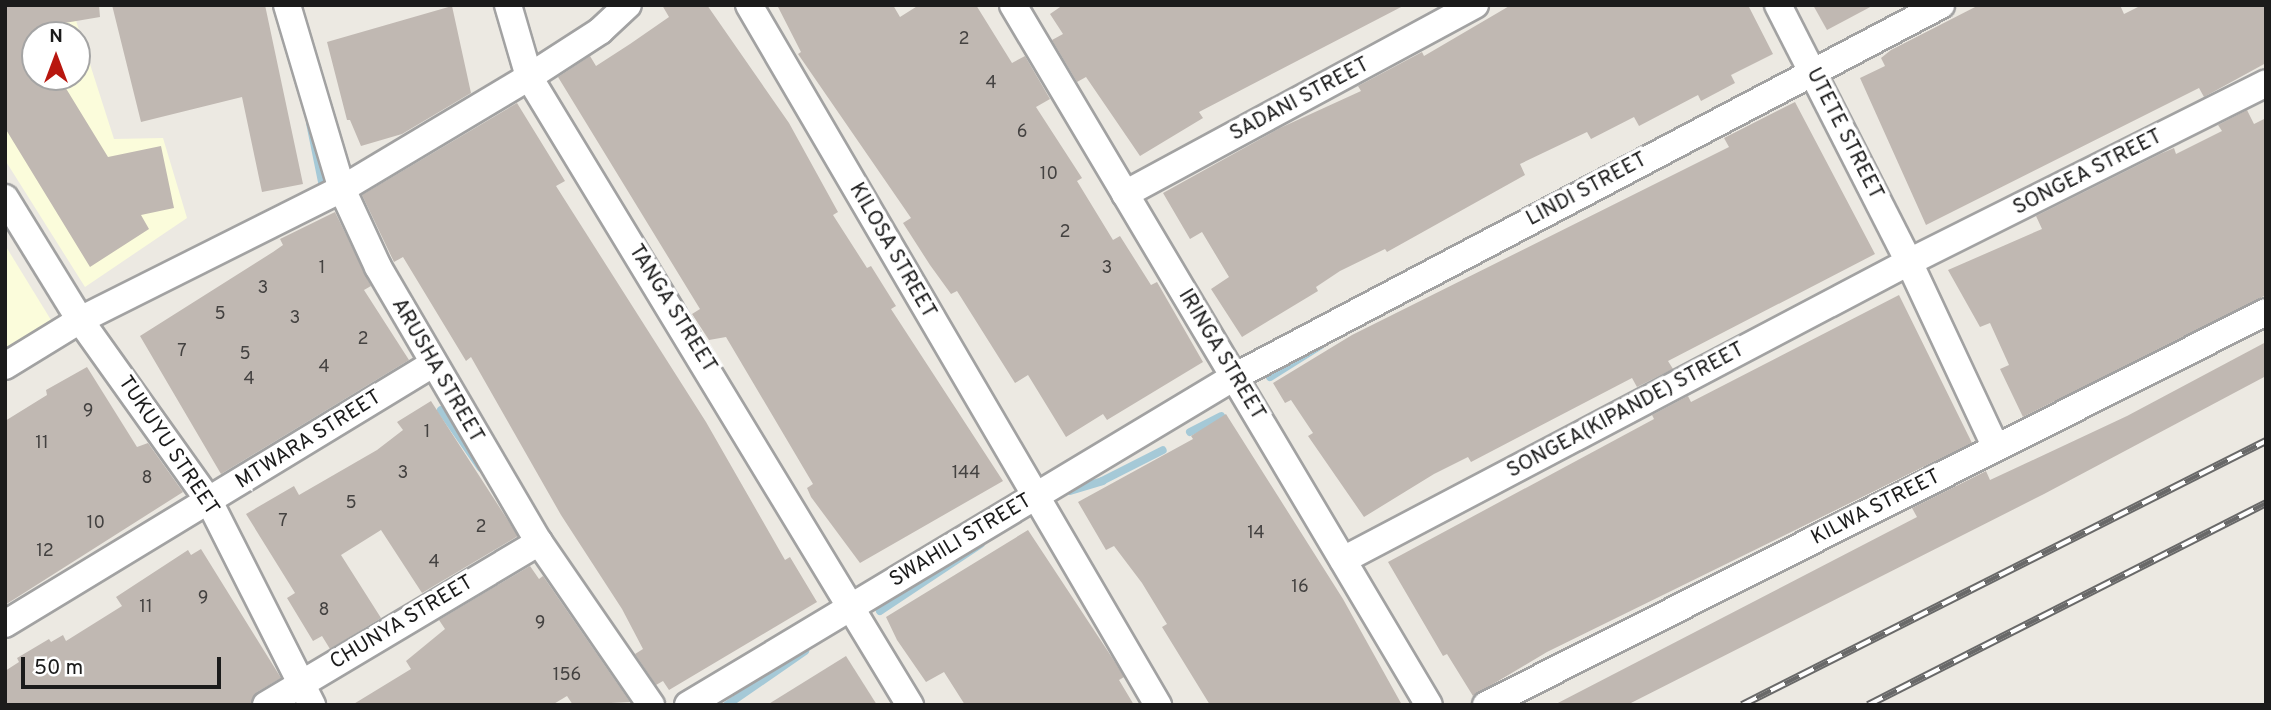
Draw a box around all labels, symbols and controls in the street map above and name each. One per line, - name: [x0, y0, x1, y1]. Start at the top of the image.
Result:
- north arrow: [21, 21, 91, 91]
- text: N: [49, 25, 63, 49]
- house number: 2: [958, 29, 970, 51]
- street label: SADANI STREET: [1226, 53, 1374, 147]
- street label: UTETE STREET: [1800, 64, 1888, 204]
- house number: 4: [985, 73, 997, 95]
- house number: 6: [1017, 122, 1027, 144]
- street label: SONGEA STREET: [2009, 124, 2167, 222]
- street label: LINDI STREET: [1522, 148, 1652, 232]
- house number: 10: [1040, 164, 1058, 186]
- street label: KILOSA STREET: [843, 178, 941, 324]
- house number: 2: [1059, 222, 1071, 244]
- street label: TANGA STREET: [622, 240, 722, 378]
- house number: 1: [319, 258, 325, 280]
- house number: 3: [1102, 258, 1112, 280]
- house number: 3: [258, 278, 268, 300]
- street label: IRINGA STREET: [1172, 285, 1270, 425]
- street label: ARUSHA STREET: [385, 294, 489, 448]
- house number: 5: [214, 304, 226, 326]
- house number: 3: [290, 308, 300, 330]
- house number: 2: [357, 329, 369, 351]
- street label: SONGEA(KIPANDE) STREET: [1503, 338, 1749, 484]
- house number: 7: [177, 341, 187, 363]
- house number: 5: [239, 344, 251, 366]
- house number: 4: [318, 357, 330, 379]
- house number: 4: [243, 369, 255, 391]
- street label: TUKUYU STREET: [112, 371, 224, 521]
- street label: MTWARA STREET: [231, 385, 387, 495]
- house number: 9: [83, 401, 93, 423]
- house number: 1: [424, 422, 430, 444]
- house number: 11: [35, 433, 49, 455]
- house number: 3: [398, 463, 408, 485]
- house number: 144: [952, 463, 980, 485]
- street label: KILWA STREET: [1807, 464, 1945, 552]
- house number: 8: [142, 468, 152, 490]
- street label: SWAHILI STREET: [885, 489, 1037, 593]
- house number: 5: [345, 493, 357, 515]
- house number: 7: [278, 511, 288, 533]
- house number: 10: [87, 513, 105, 535]
- house number: 2: [475, 517, 487, 539]
- house number: 14: [1247, 523, 1265, 545]
- house number: 12: [36, 541, 54, 563]
- house number: 4: [428, 552, 440, 574]
- street label: CHUNYA STREET: [326, 570, 478, 676]
- house number: 16: [1291, 577, 1309, 599]
- house number: 9: [198, 588, 208, 610]
- house number: 11: [139, 597, 153, 619]
- house number: 8: [319, 600, 329, 622]
- house number: 9: [535, 613, 545, 635]
- scale bar: [24, 644, 224, 688]
- text: 50 m: [34, 655, 83, 682]
- house number: 156: [553, 665, 581, 687]

